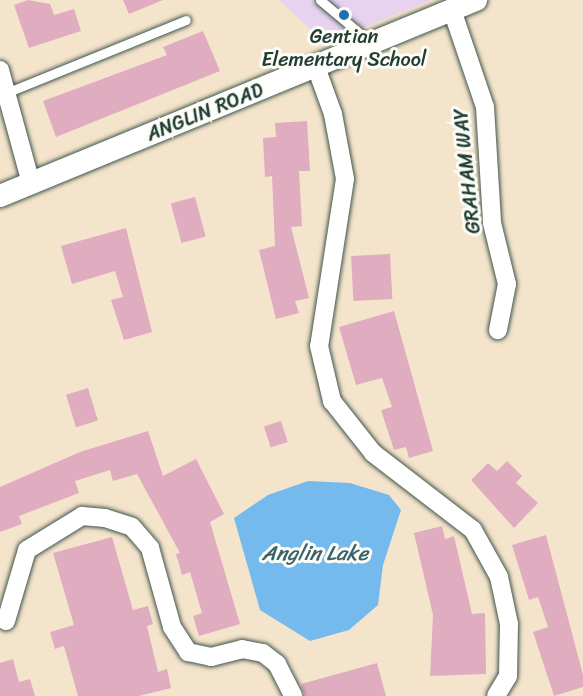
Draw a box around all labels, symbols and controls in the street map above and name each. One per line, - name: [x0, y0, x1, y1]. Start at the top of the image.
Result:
- marker: Gentian Elementary School: [337, 8, 351, 22]
- place label: Gentian Elementary School: [261, 24, 427, 71]
- street label: ANGLIN ROAD: [143, 78, 267, 146]
- street label: GRAHAM WAY: [449, 108, 485, 234]
- water label: Anglin Lake: [262, 540, 368, 566]

